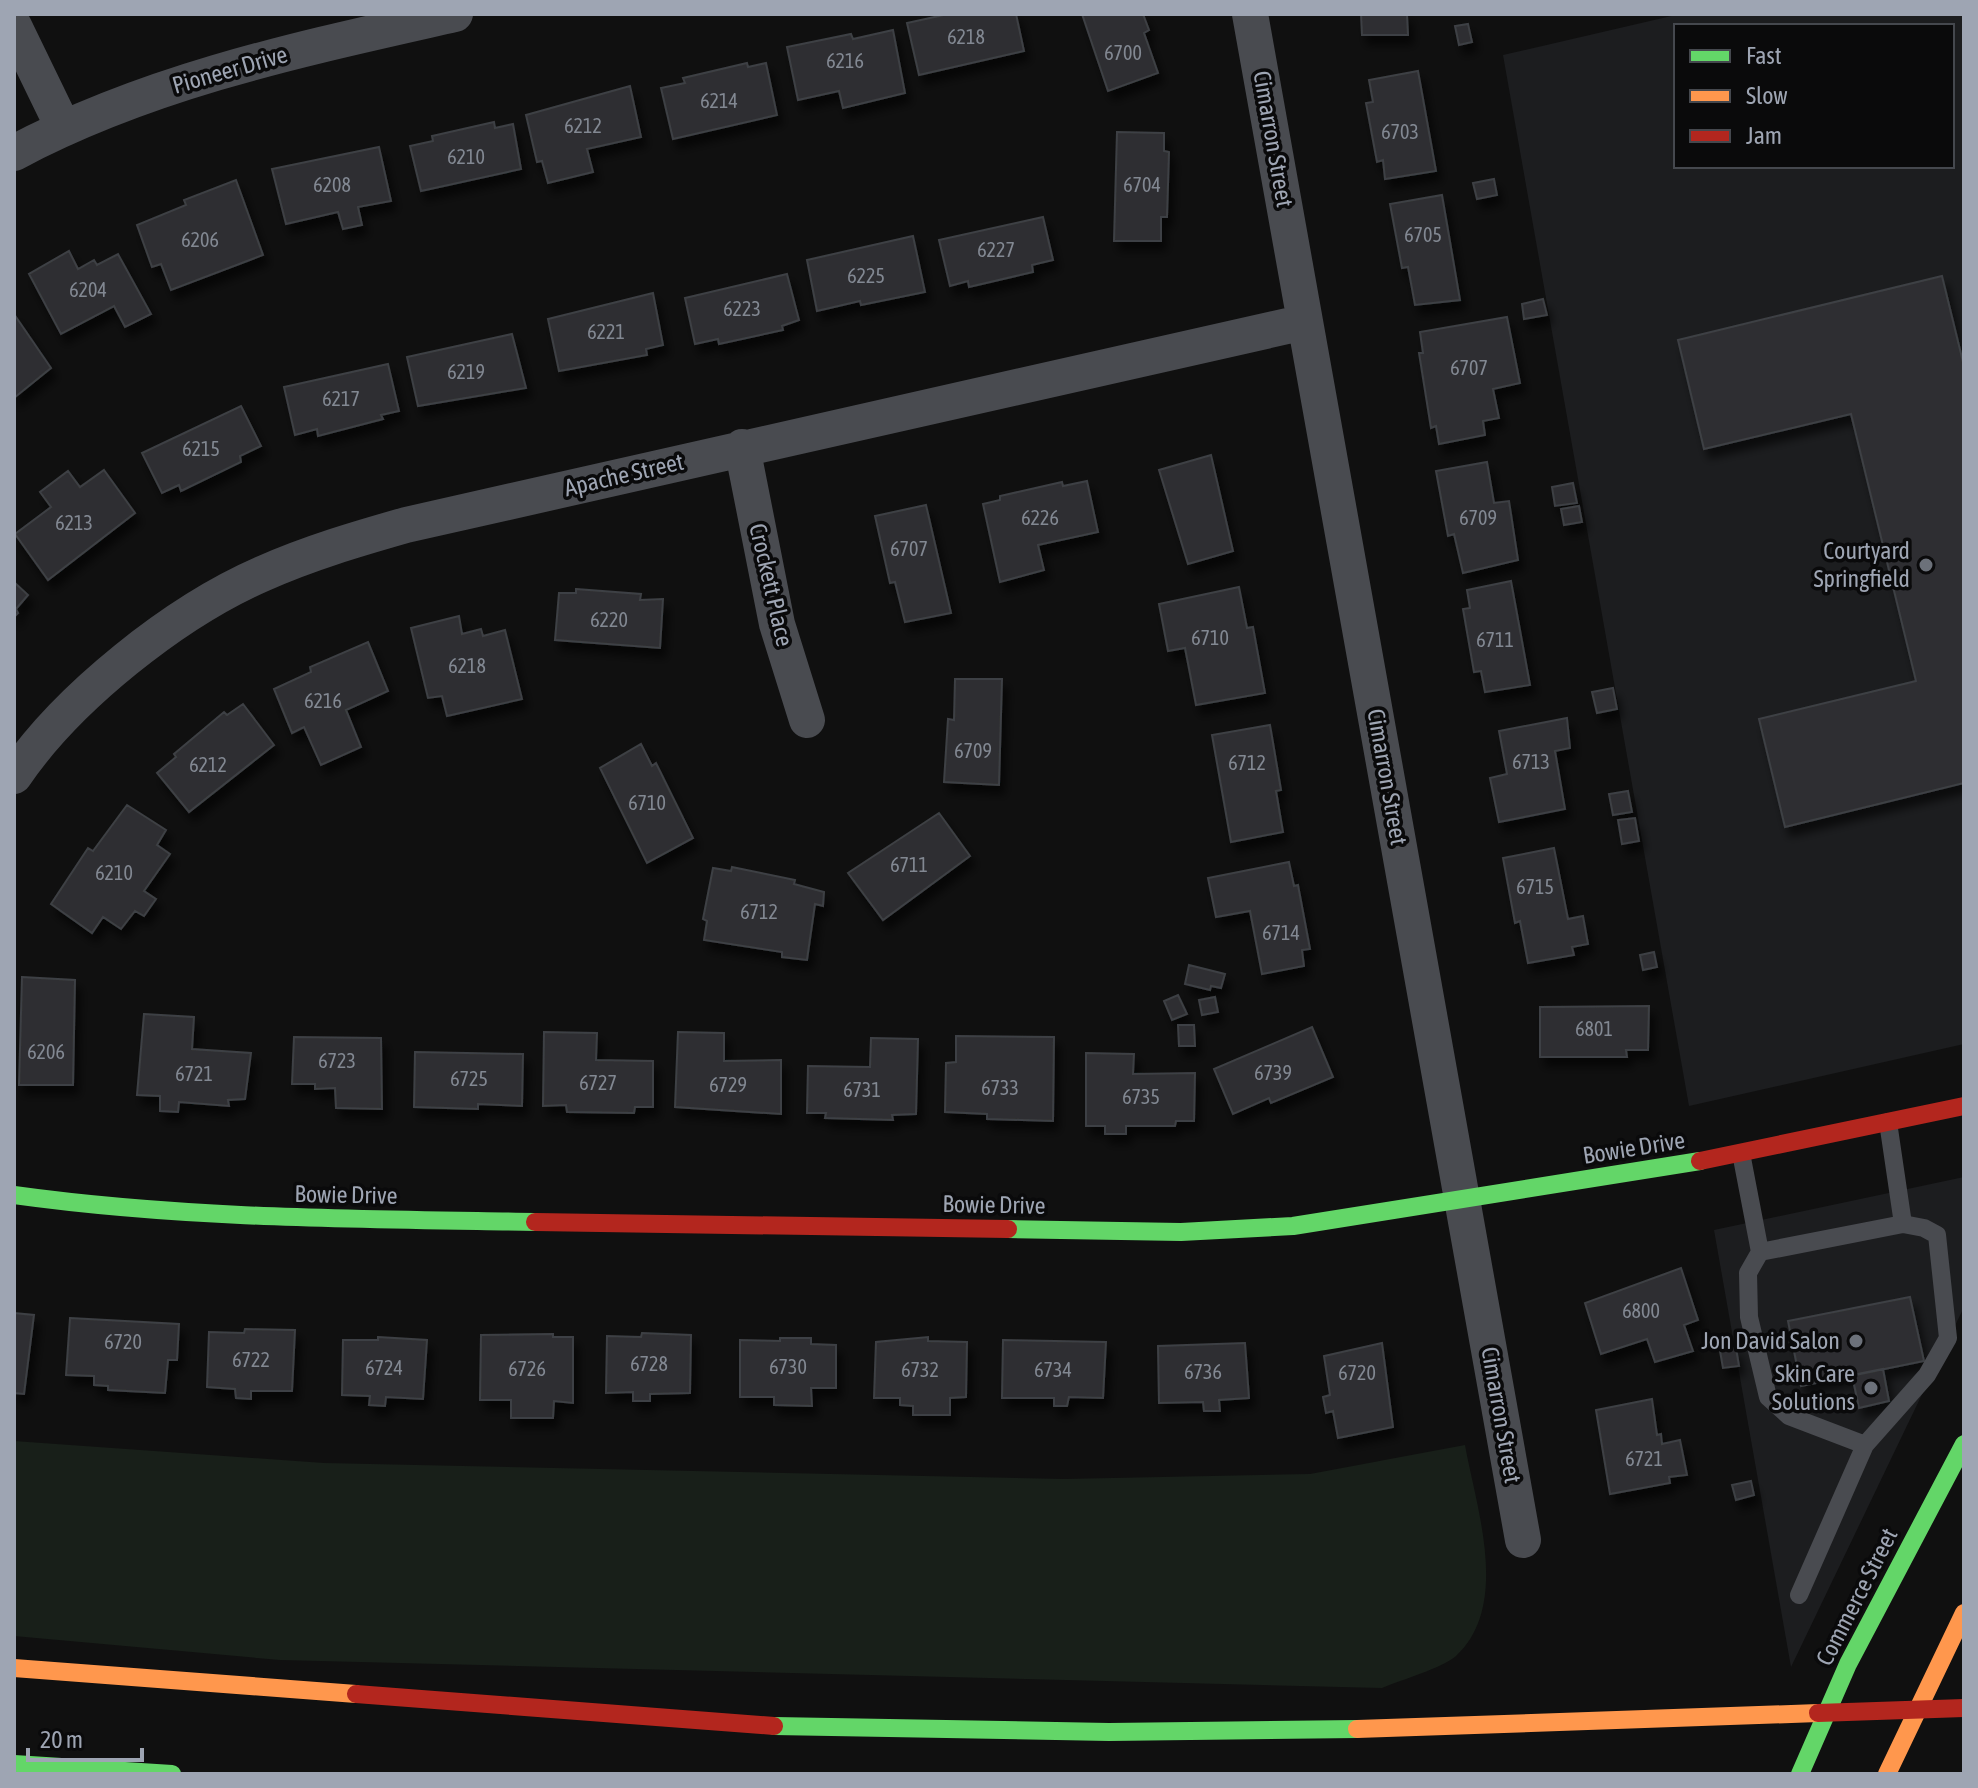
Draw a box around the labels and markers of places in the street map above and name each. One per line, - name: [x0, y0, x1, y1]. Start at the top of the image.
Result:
- place label: Courtyard Springfield: [1813, 537, 1910, 592]
- marker: Courtyard Springfield: [1917, 556, 1935, 574]
- place label: Jon David Salon: [1701, 1327, 1840, 1354]
- marker: Jon David Salon: [1847, 1332, 1865, 1350]
- place label: Skin Care Solutions: [1772, 1360, 1855, 1415]
- marker: Skin Care Solutions: [1862, 1379, 1880, 1397]

